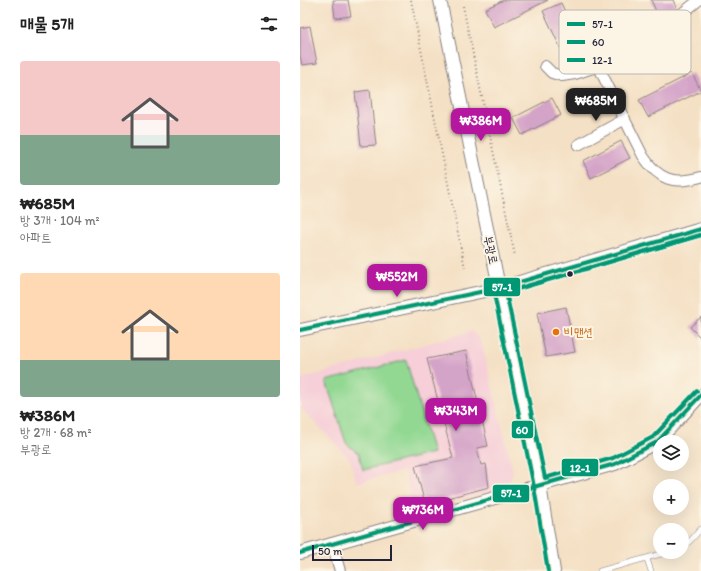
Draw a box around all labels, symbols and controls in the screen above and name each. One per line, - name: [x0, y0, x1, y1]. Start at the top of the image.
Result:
- legend: [559, 10, 691, 74]
- icon: filters: [258, 13, 280, 35]
- text: 매물 5개: [20, 14, 74, 34]
- text: 57-1: [592, 18, 613, 31]
- text: 60: [592, 36, 605, 49]
- text: 12-1: [592, 54, 612, 67]
- icon: home: [114, 87, 186, 159]
- pin: ₩685M: [568, 88, 624, 122]
- text: ₩685M: [575, 93, 617, 108]
- pin: ₩386M: [453, 108, 509, 142]
- text: ₩386M: [460, 113, 502, 128]
- text: ₩685M: [20, 193, 75, 213]
- text: 방 3개 · 104 m²: [20, 213, 100, 228]
- text: 아파트: [20, 230, 51, 245]
- street label: 부광로: [481, 234, 501, 266]
- pin: ₩552M: [369, 264, 425, 298]
- text: ₩552M: [376, 269, 418, 284]
- unlabelled marker: [565, 269, 575, 279]
- line badge: 57-1: [483, 277, 521, 297]
- text: 57-1: [492, 281, 513, 294]
- icon: home: [114, 299, 186, 371]
- place label: 비맨션: [564, 325, 593, 339]
- marker: 비맨션: [551, 327, 561, 337]
- pin: ₩343M: [428, 398, 484, 432]
- text: ₩343M: [434, 403, 478, 418]
- text: ₩386M: [20, 405, 75, 425]
- line badge: 60: [511, 420, 534, 439]
- text: 60: [516, 424, 529, 437]
- text: 방 2개 · 68 m²: [20, 425, 92, 440]
- map controls: [653, 435, 689, 559]
- button: layers: [653, 435, 689, 471]
- text: 부광로: [20, 442, 51, 457]
- line badge: 12-1: [561, 458, 599, 477]
- text: 12-1: [570, 462, 591, 475]
- button: +: [653, 479, 689, 515]
- line badge: 57-1: [492, 484, 530, 503]
- text: 57-1: [501, 487, 522, 500]
- pin: ₩736M: [395, 497, 451, 531]
- text: ₩736M: [402, 502, 444, 517]
- button: −: [653, 523, 689, 559]
- scale bar: [312, 543, 392, 562]
- text: 50 m: [318, 545, 342, 558]

